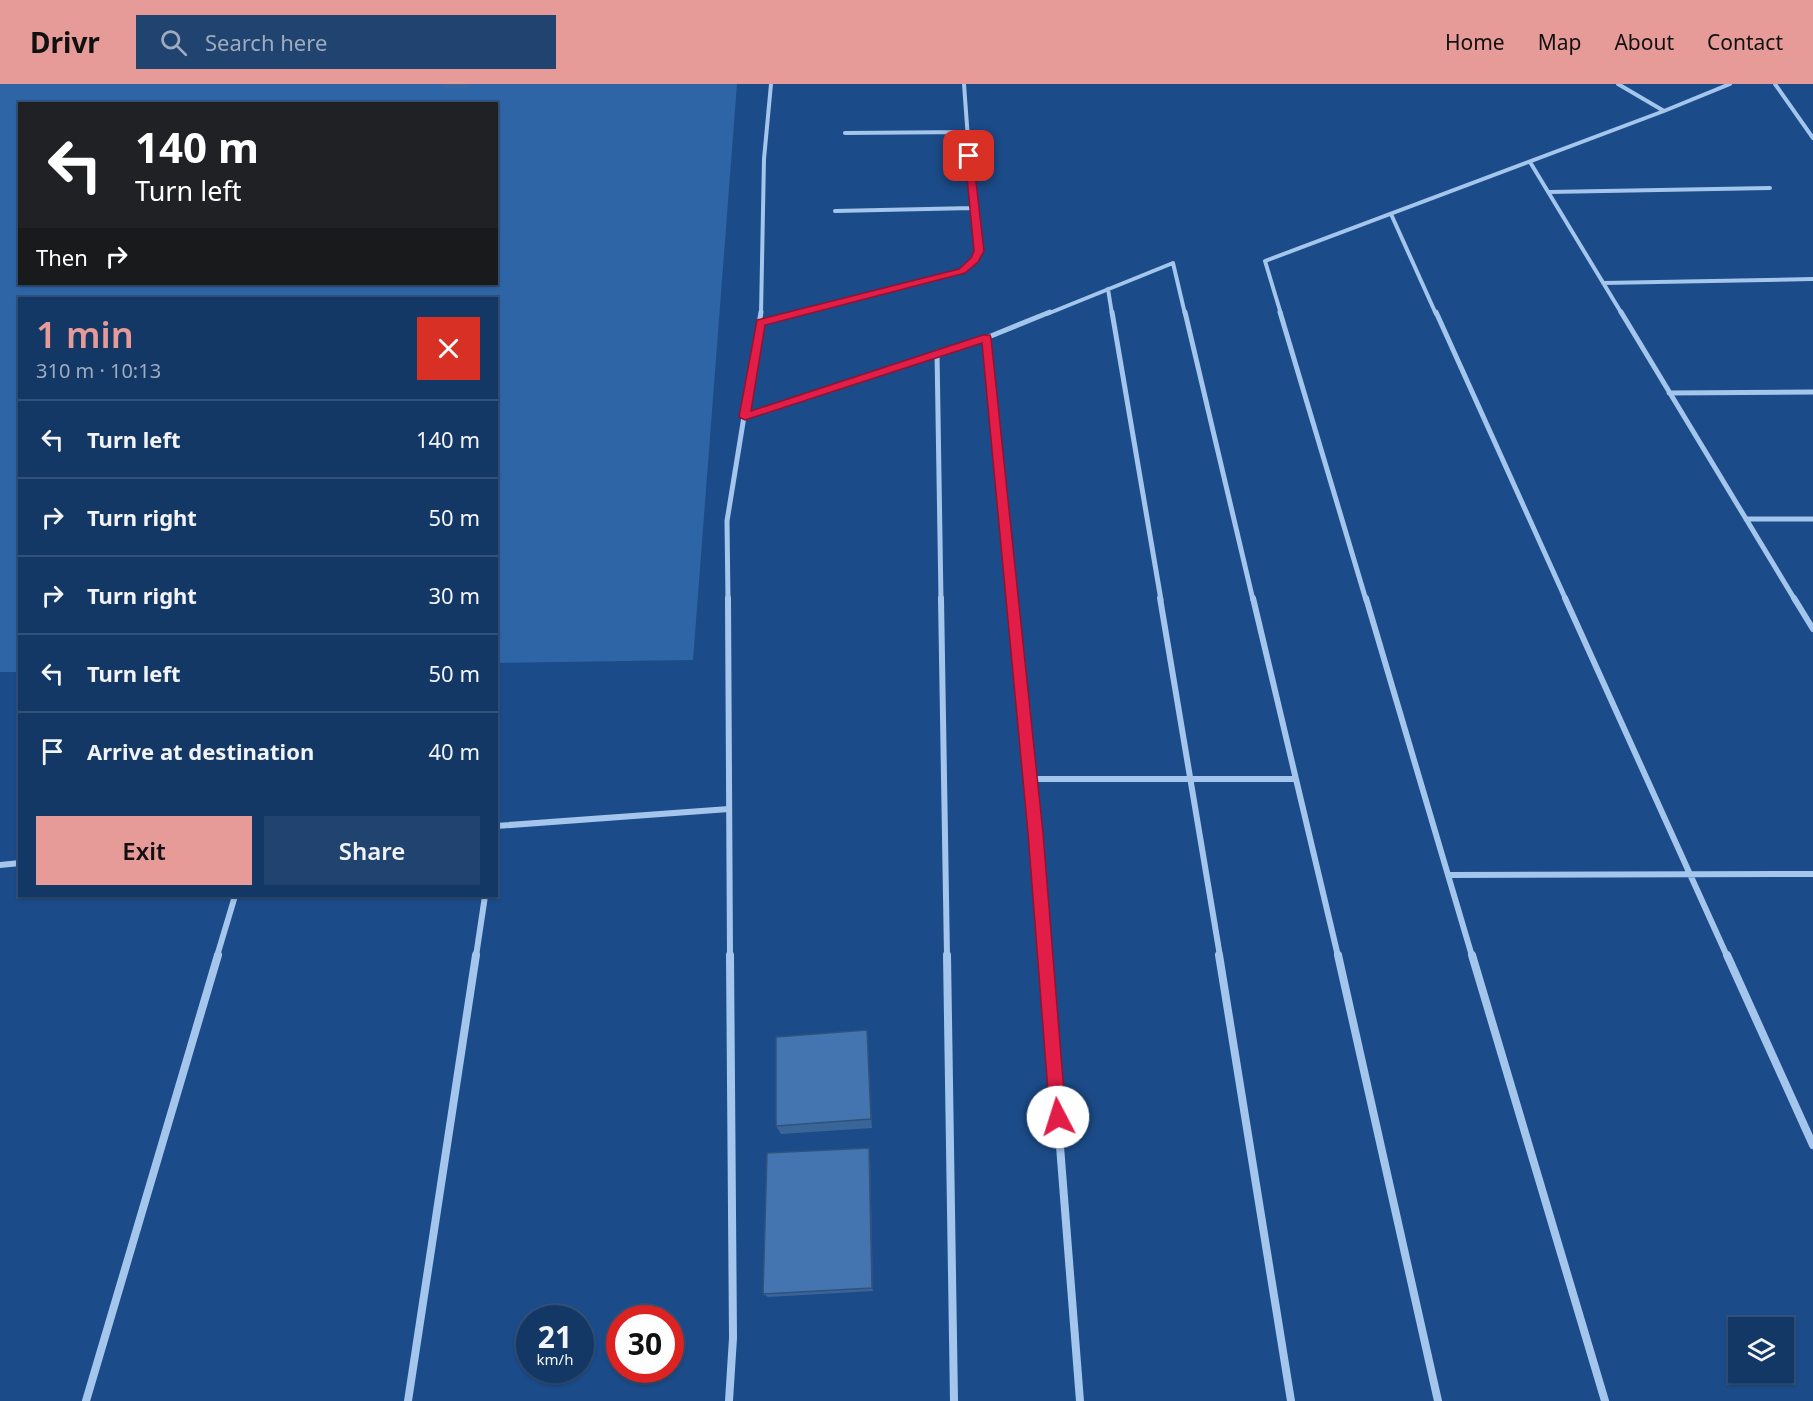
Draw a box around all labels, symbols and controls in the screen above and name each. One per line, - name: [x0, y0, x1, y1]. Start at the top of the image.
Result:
- search box: [136, 15, 556, 69]
- text: Drivr: [30, 23, 100, 61]
- icon: search: [157, 26, 190, 59]
- text: Search here: [205, 27, 327, 57]
- text: Home: [1445, 28, 1505, 56]
- text: Map: [1538, 28, 1581, 56]
- text: About: [1614, 28, 1674, 56]
- text: Contact: [1707, 28, 1783, 56]
- text: 140 m: [135, 118, 259, 175]
- icon: left: [36, 126, 114, 204]
- pin: [943, 130, 994, 181]
- icon: arrive: [952, 139, 985, 172]
- text: Turn left: [135, 172, 241, 209]
- icon: right: [100, 240, 133, 273]
- text: Then: [36, 242, 88, 272]
- text: 1 min: [36, 310, 134, 359]
- button: close: [417, 317, 480, 380]
- text: 310 m · 10:13: [36, 357, 161, 384]
- icon: left: [36, 423, 69, 456]
- text: Turn left: [87, 424, 181, 454]
- text: 140 m: [416, 424, 480, 454]
- icon: right: [36, 501, 69, 534]
- text: Turn right: [87, 502, 197, 532]
- text: 50 m: [429, 502, 480, 532]
- icon: right: [36, 579, 69, 612]
- text: Turn right: [87, 580, 197, 610]
- text: 30 m: [429, 580, 480, 610]
- icon: left: [36, 657, 69, 690]
- text: Turn left: [87, 658, 181, 688]
- text: 50 m: [429, 658, 480, 688]
- icon: arrive: [36, 735, 69, 768]
- text: Arrive at destination: [87, 736, 314, 766]
- text: 40 m: [429, 736, 480, 766]
- button: Exit: [36, 816, 252, 885]
- button: Share: [264, 816, 480, 885]
- position arrow: [1026, 1085, 1090, 1149]
- speed limit sign: 30: [606, 1305, 684, 1383]
- text: 21: [538, 1316, 572, 1357]
- map controls: [1728, 1317, 1794, 1383]
- button: layers: [1728, 1317, 1794, 1383]
- text: km/h: [537, 1349, 573, 1369]

